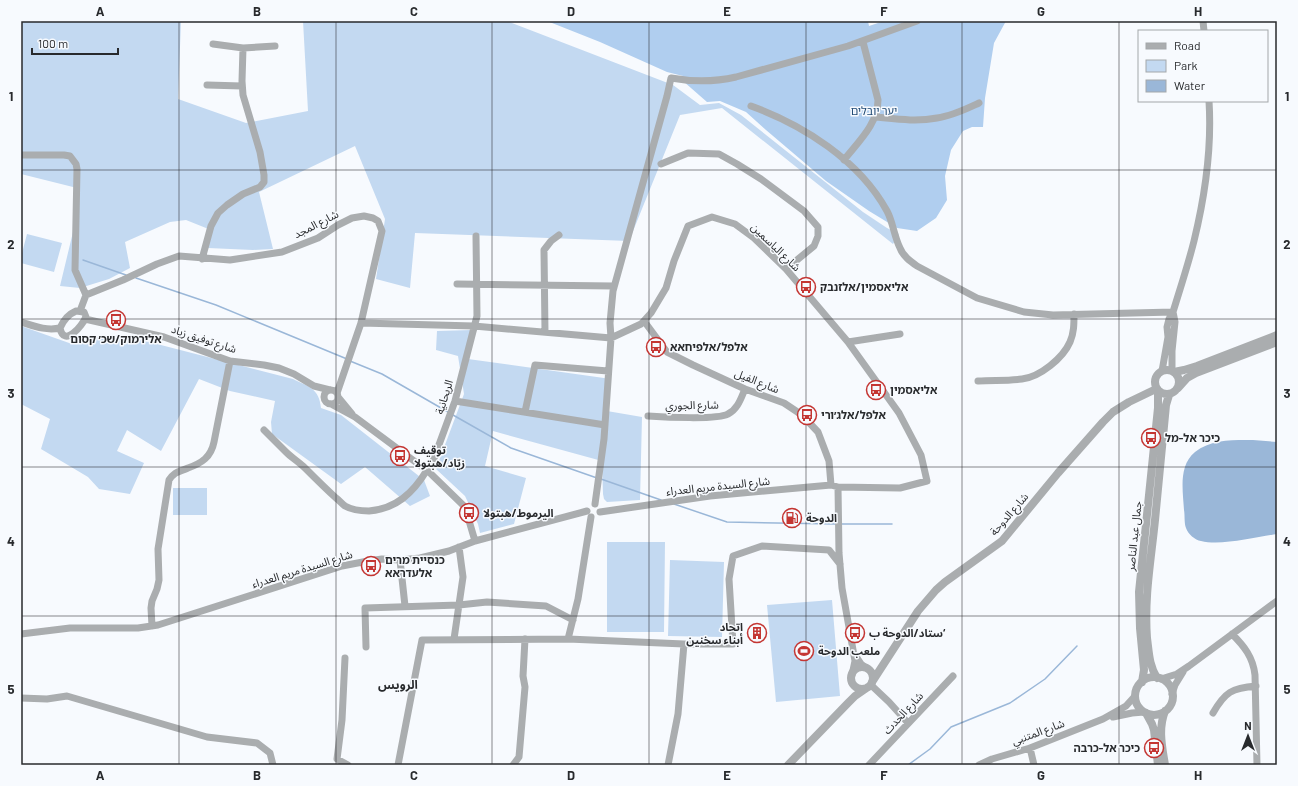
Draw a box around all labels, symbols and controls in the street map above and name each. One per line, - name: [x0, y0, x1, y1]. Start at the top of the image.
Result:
- text: A: [96, 3, 105, 19]
- text: B: [253, 3, 261, 19]
- text: C: [410, 3, 418, 19]
- text: D: [567, 3, 575, 19]
- text: E: [723, 3, 731, 19]
- text: F: [880, 3, 888, 19]
- text: G: [1037, 3, 1045, 19]
- text: H: [1194, 3, 1202, 19]
- scale bar: [32, 30, 118, 56]
- legend: [1138, 30, 1268, 102]
- text: 100 m: [38, 36, 68, 50]
- text: Road: [1174, 38, 1201, 52]
- text: Park: [1174, 58, 1198, 72]
- text: Water: [1174, 78, 1206, 92]
- text: 1: [9, 88, 13, 104]
- text: 1: [1285, 88, 1289, 104]
- park label: יער יובלים: [851, 104, 897, 117]
- street label: شارع المجد: [291, 207, 341, 242]
- street label: شارع الياسمين: [748, 220, 804, 275]
- text: 2: [7, 236, 15, 252]
- text: 2: [1283, 236, 1291, 252]
- bus stop icon: אליאסמין/אלזנבק: [795, 276, 817, 298]
- place label: אליאסמין/אלזנבק: [820, 280, 909, 293]
- bus stop icon: אלירמוק/שכ׳ קסום: [105, 309, 127, 331]
- street label: شارع توفيق زياد: [169, 322, 239, 357]
- place label: אלירמוק/שכ׳ קסום: [70, 332, 162, 345]
- bus stop icon: אלפל/אלפיחאא: [645, 336, 667, 358]
- place label: אלפל/אלפיחאא: [670, 340, 748, 353]
- street label: شارع الفيل: [732, 366, 782, 397]
- street label: الريحانية: [432, 378, 456, 416]
- bus stop icon: אליאסמין: [865, 379, 887, 401]
- place label: אליאסמין: [890, 383, 938, 396]
- text: 3: [7, 385, 15, 401]
- text: 3: [1283, 385, 1291, 401]
- street label: شارع الجوري: [665, 398, 719, 415]
- bus stop icon: אלפל/אלג׳ורי: [796, 404, 818, 426]
- place label: אלפל/אלג׳ורי: [821, 408, 887, 421]
- bus stop icon: כיכר אל-מל: [1140, 427, 1162, 449]
- place label: כיכר אל-מל: [1165, 431, 1220, 444]
- place label: توقيف زيّاد/هبتولا: [414, 443, 465, 470]
- bus stop icon: توقيف زيّاد/هبتولا: [389, 445, 411, 467]
- street label: شارع السيدة مريم العدراء: [665, 474, 771, 500]
- street label: شارع الدوحة: [987, 490, 1032, 539]
- street label: جمال عبد الناصر: [1123, 500, 1145, 573]
- bus stop icon: اليرموط/هبتولا: [458, 502, 480, 524]
- place label: اليرموط/هبتولا: [483, 506, 553, 520]
- fuel station icon: الدوحة: [781, 507, 803, 529]
- place label: الدوحة: [806, 511, 837, 525]
- text: 4: [7, 533, 15, 549]
- text: 4: [1283, 533, 1291, 549]
- street label: شارع السيدة مريم العدراء: [250, 547, 355, 593]
- place label: כנסיית מרים אלעדראא: [385, 553, 445, 579]
- bus stop icon: כנסיית מרים אלעדראא: [360, 555, 382, 577]
- place label: اتحاد أبناء سخنين: [686, 620, 743, 647]
- building icon: اتحاد أبناء سخنين: [746, 622, 768, 644]
- bus stop icon: ستاد/الدوحة ب‘: [844, 622, 866, 644]
- place label: ستاد/الدوحة ب‘: [869, 626, 946, 640]
- sports icon: ملعب الدوحة: [793, 640, 815, 662]
- place label: ملعب الدوحة: [818, 644, 880, 658]
- district label: الرويس: [378, 677, 418, 692]
- text: 5: [7, 681, 15, 697]
- text: 5: [1283, 681, 1291, 697]
- street label: شارع الحدث: [880, 689, 927, 738]
- street label: شارع المتنبي: [1010, 716, 1068, 750]
- north arrow: [1228, 716, 1268, 756]
- text: N: [1244, 719, 1252, 732]
- bus stop icon: כיכר אל-כרבה: [1143, 737, 1165, 759]
- place label: כיכר אל-כרבה: [1074, 741, 1140, 754]
- text: A: [96, 767, 105, 783]
- text: B: [253, 767, 261, 783]
- text: C: [410, 767, 418, 783]
- text: D: [567, 767, 575, 783]
- text: E: [723, 767, 731, 783]
- text: F: [880, 767, 888, 783]
- text: G: [1037, 767, 1045, 783]
- text: H: [1194, 767, 1202, 783]

